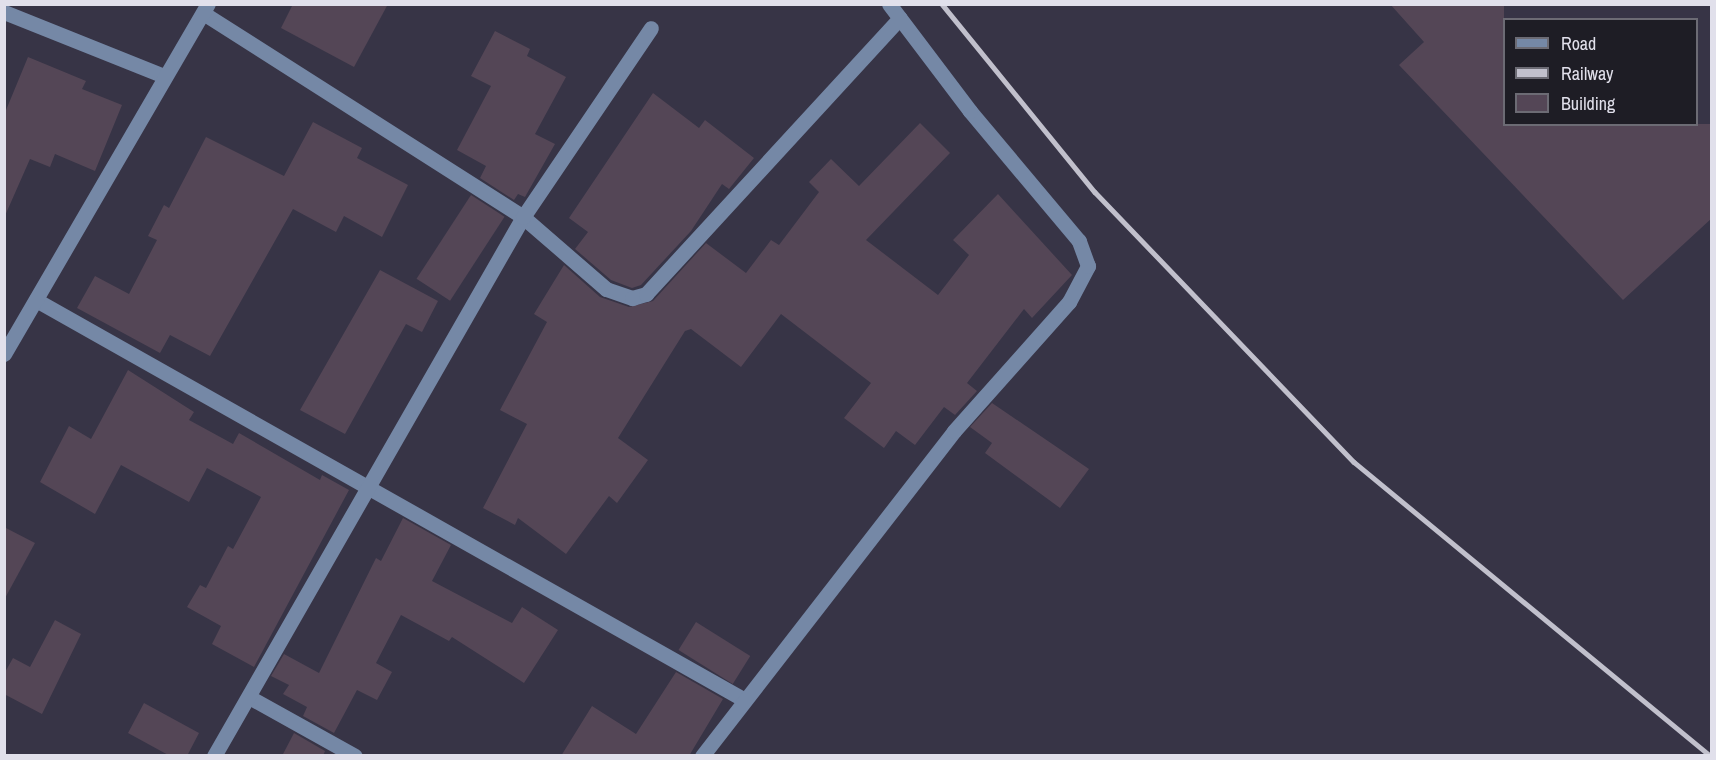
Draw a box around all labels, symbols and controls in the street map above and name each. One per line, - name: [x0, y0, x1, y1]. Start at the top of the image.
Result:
- legend: [1503, 18, 1698, 126]
- text: Road: [1561, 31, 1596, 56]
- text: Railway: [1561, 61, 1614, 86]
- text: Building: [1561, 91, 1615, 116]

